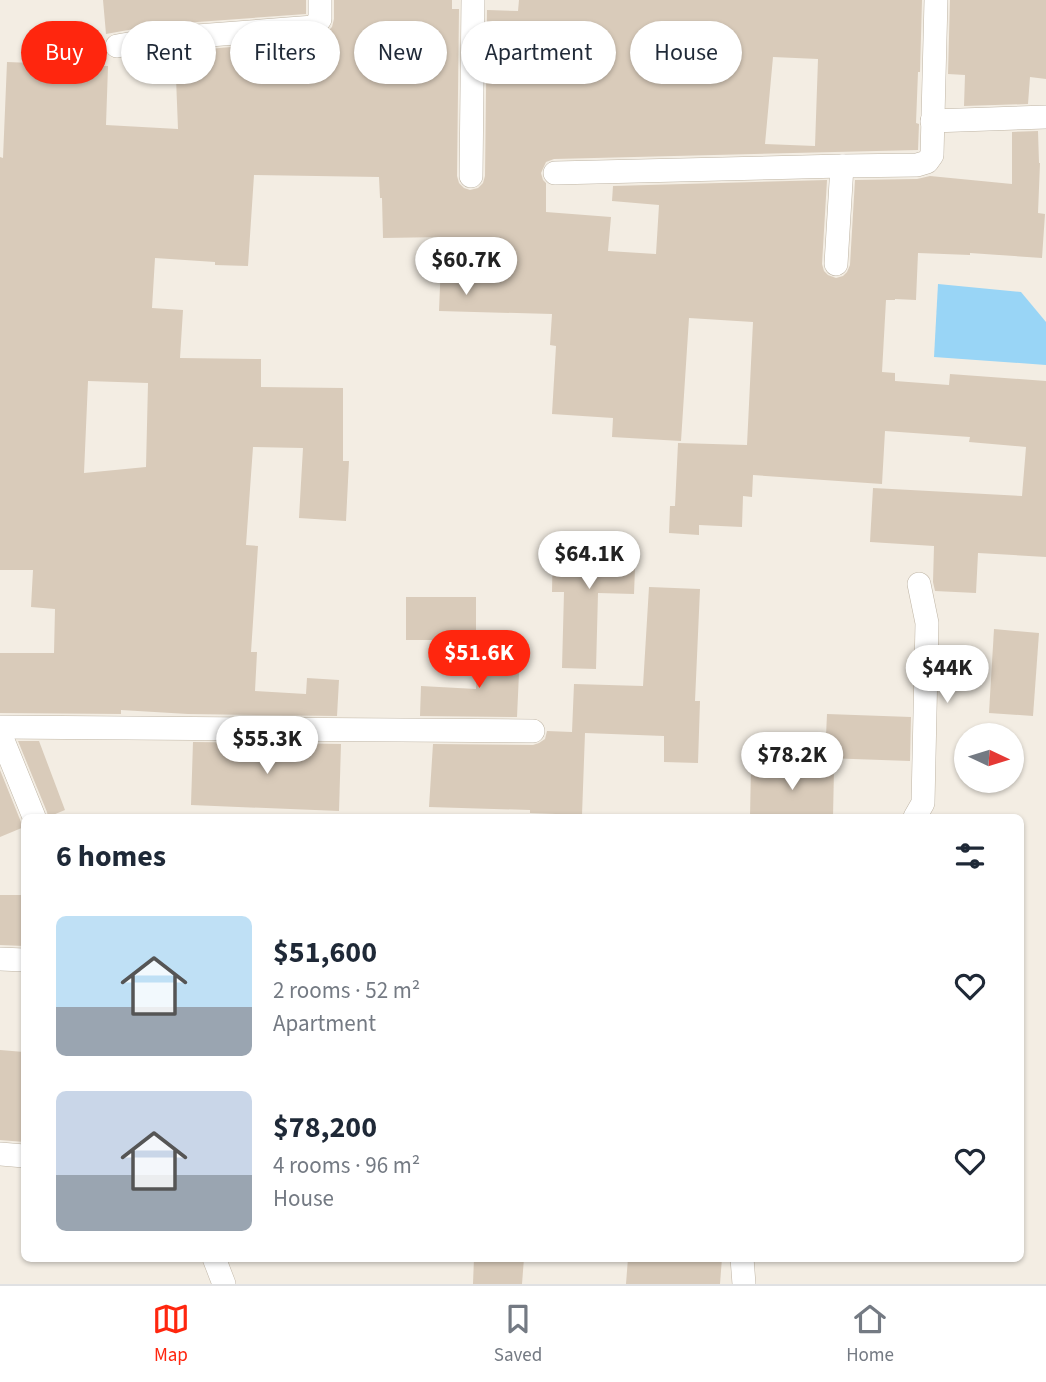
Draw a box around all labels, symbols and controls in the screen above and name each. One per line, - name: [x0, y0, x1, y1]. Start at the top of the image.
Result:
- chip: Buy: [21, 21, 107, 84]
- chip: Rent: [121, 21, 216, 84]
- chip: Filters: [230, 21, 340, 84]
- chip: New: [354, 21, 447, 84]
- chip: Apartment: [461, 21, 616, 84]
- chip: House: [630, 21, 742, 84]
- pin: $60.7K: [409, 238, 523, 297]
- text: $60.7K: [431, 243, 501, 276]
- pin: $64.1K: [532, 532, 646, 591]
- text: $64.1K: [554, 537, 624, 570]
- pin: $51.6K: [422, 630, 536, 690]
- text: $51.6K: [444, 636, 514, 669]
- pin: $44K: [906, 646, 988, 705]
- text: $44K: [922, 651, 972, 684]
- pin: $55.3K: [210, 716, 324, 776]
- text: $55.3K: [232, 722, 302, 755]
- north arrow: [954, 723, 1024, 793]
- map controls: [954, 723, 1024, 793]
- pin: $78.2K: [735, 732, 849, 792]
- text: $78.2K: [757, 738, 827, 771]
- text: 6 homes: [56, 835, 166, 878]
- icon: filters: [951, 837, 989, 875]
- text: $51,600: [273, 931, 377, 974]
- icon: home: [112, 944, 196, 1028]
- icon: heart: [951, 967, 989, 1005]
- text: 2 rooms · 52 m²: [273, 974, 420, 1007]
- text: Apartment: [273, 1007, 376, 1040]
- text: $78,200: [273, 1106, 377, 1149]
- icon: home: [112, 1119, 196, 1203]
- icon: heart: [951, 1142, 989, 1180]
- text: 4 rooms · 96 m²: [273, 1149, 420, 1182]
- text: House: [273, 1182, 334, 1215]
- tab: Map: [152, 1300, 190, 1369]
- tab: Saved: [494, 1300, 542, 1369]
- tab: Home: [846, 1300, 894, 1369]

